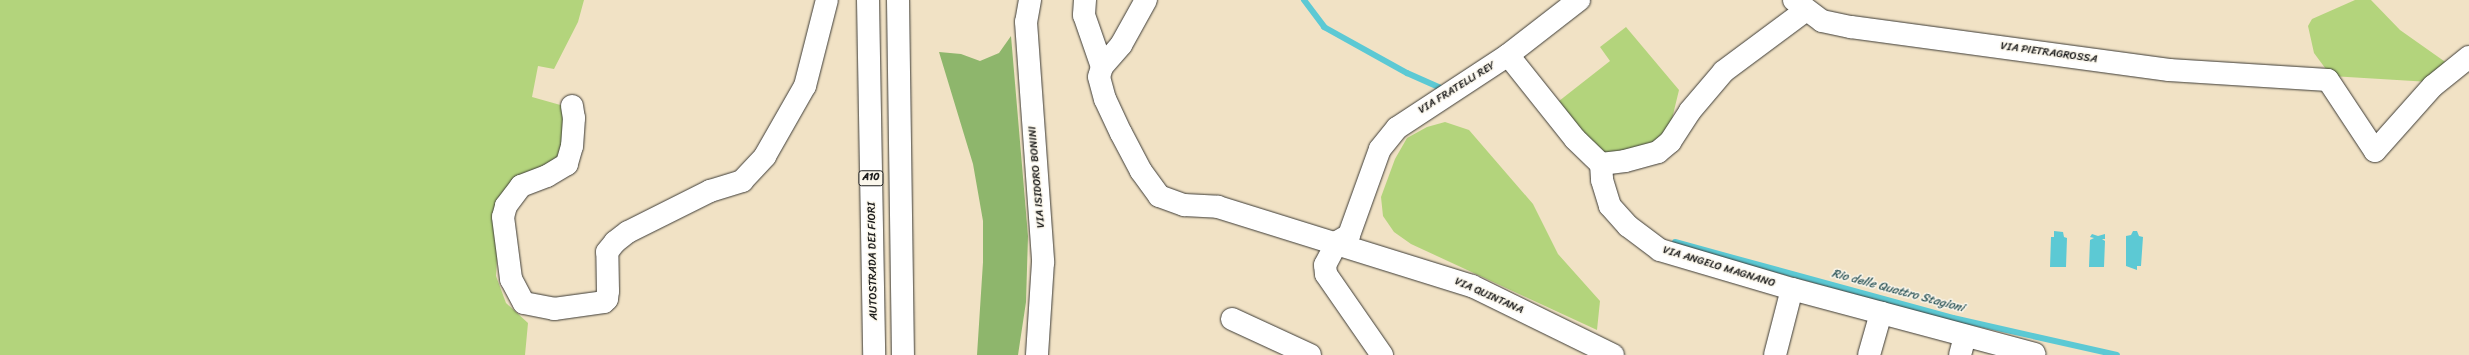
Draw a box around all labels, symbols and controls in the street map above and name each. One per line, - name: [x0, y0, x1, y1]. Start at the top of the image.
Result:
- street label: VIA PIETRAGROSSA: [1999, 40, 2099, 66]
- street label: VIA FRATELLI REY: [1416, 59, 1498, 117]
- street label: VIA ISIDORO BONINI: [1026, 126, 1048, 228]
- road number: A10: [858, 170, 884, 186]
- street label: AUTOSTRADA DEI FIORI: [865, 202, 881, 320]
- street label: VIA ANGELO MAGNANO: [1661, 244, 1777, 290]
- water label: Rio delle Quattro Stagioni: [1830, 266, 1966, 316]
- street label: VIA QUINTANA: [1453, 275, 1525, 317]

